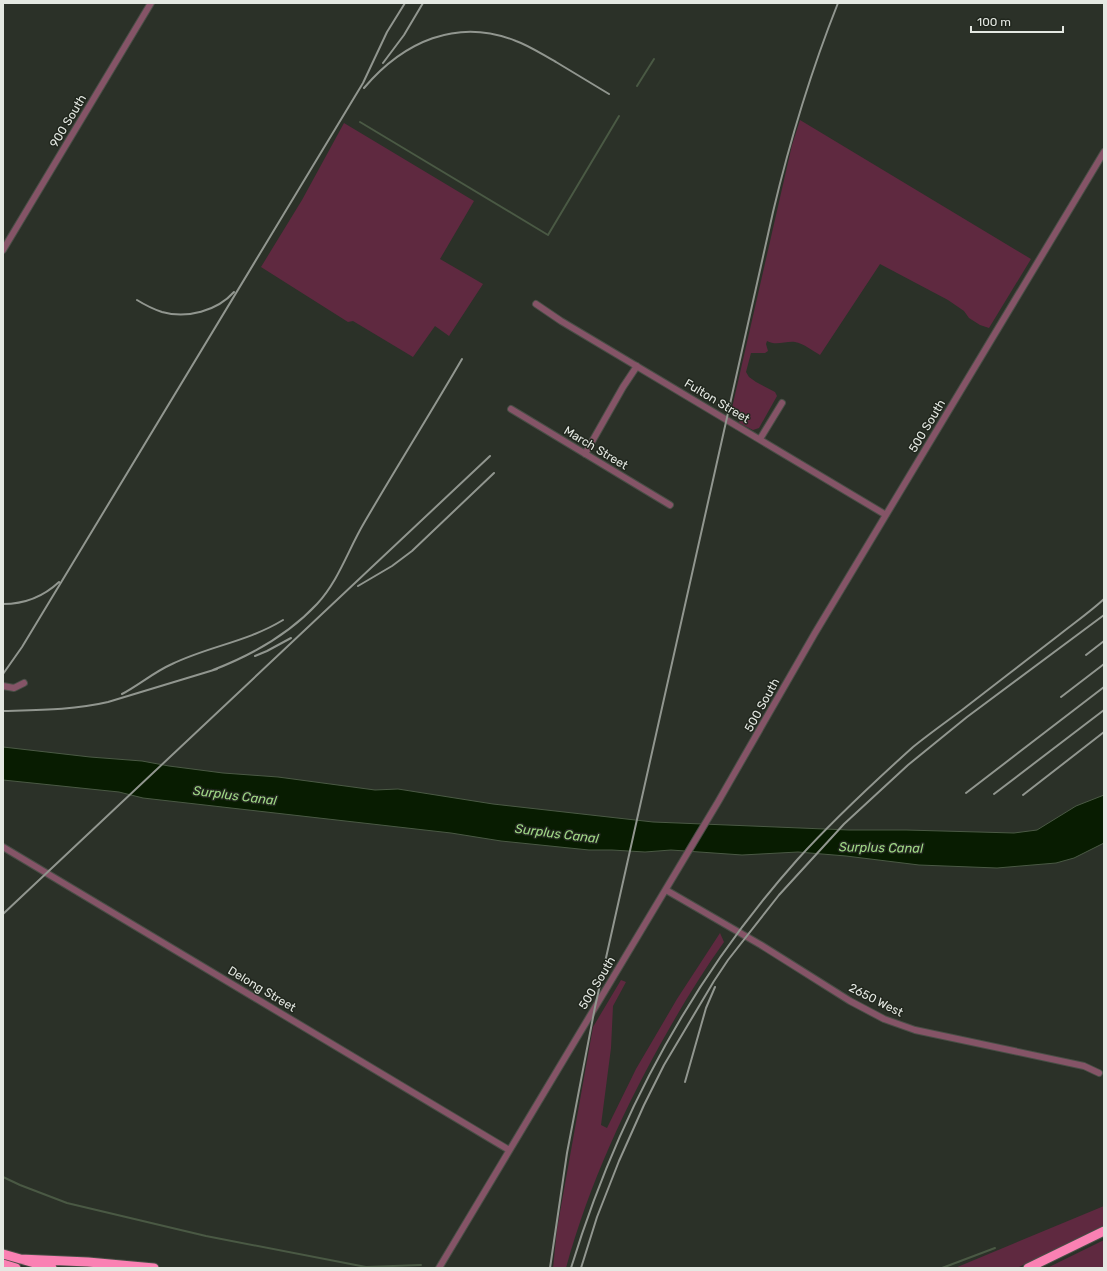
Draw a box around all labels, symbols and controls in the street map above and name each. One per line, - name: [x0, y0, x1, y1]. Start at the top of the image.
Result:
- scale bar: [971, 8, 1063, 34]
- text: 100 m: [977, 15, 1011, 29]
- street label: 900 South: [47, 92, 89, 150]
- street label: Fulton Street: [682, 376, 752, 426]
- street label: 500 South: [906, 397, 948, 455]
- street label: March Street: [561, 423, 631, 473]
- street label: 500 South: [742, 676, 782, 734]
- water label: Surplus Canal: [192, 783, 279, 808]
- water label: Surplus Canal: [514, 821, 601, 846]
- water label: Surplus Canal: [839, 839, 924, 856]
- street label: 500 South: [576, 954, 618, 1012]
- street label: Delong Street: [225, 963, 299, 1015]
- street label: 2650 West: [847, 980, 906, 1020]

